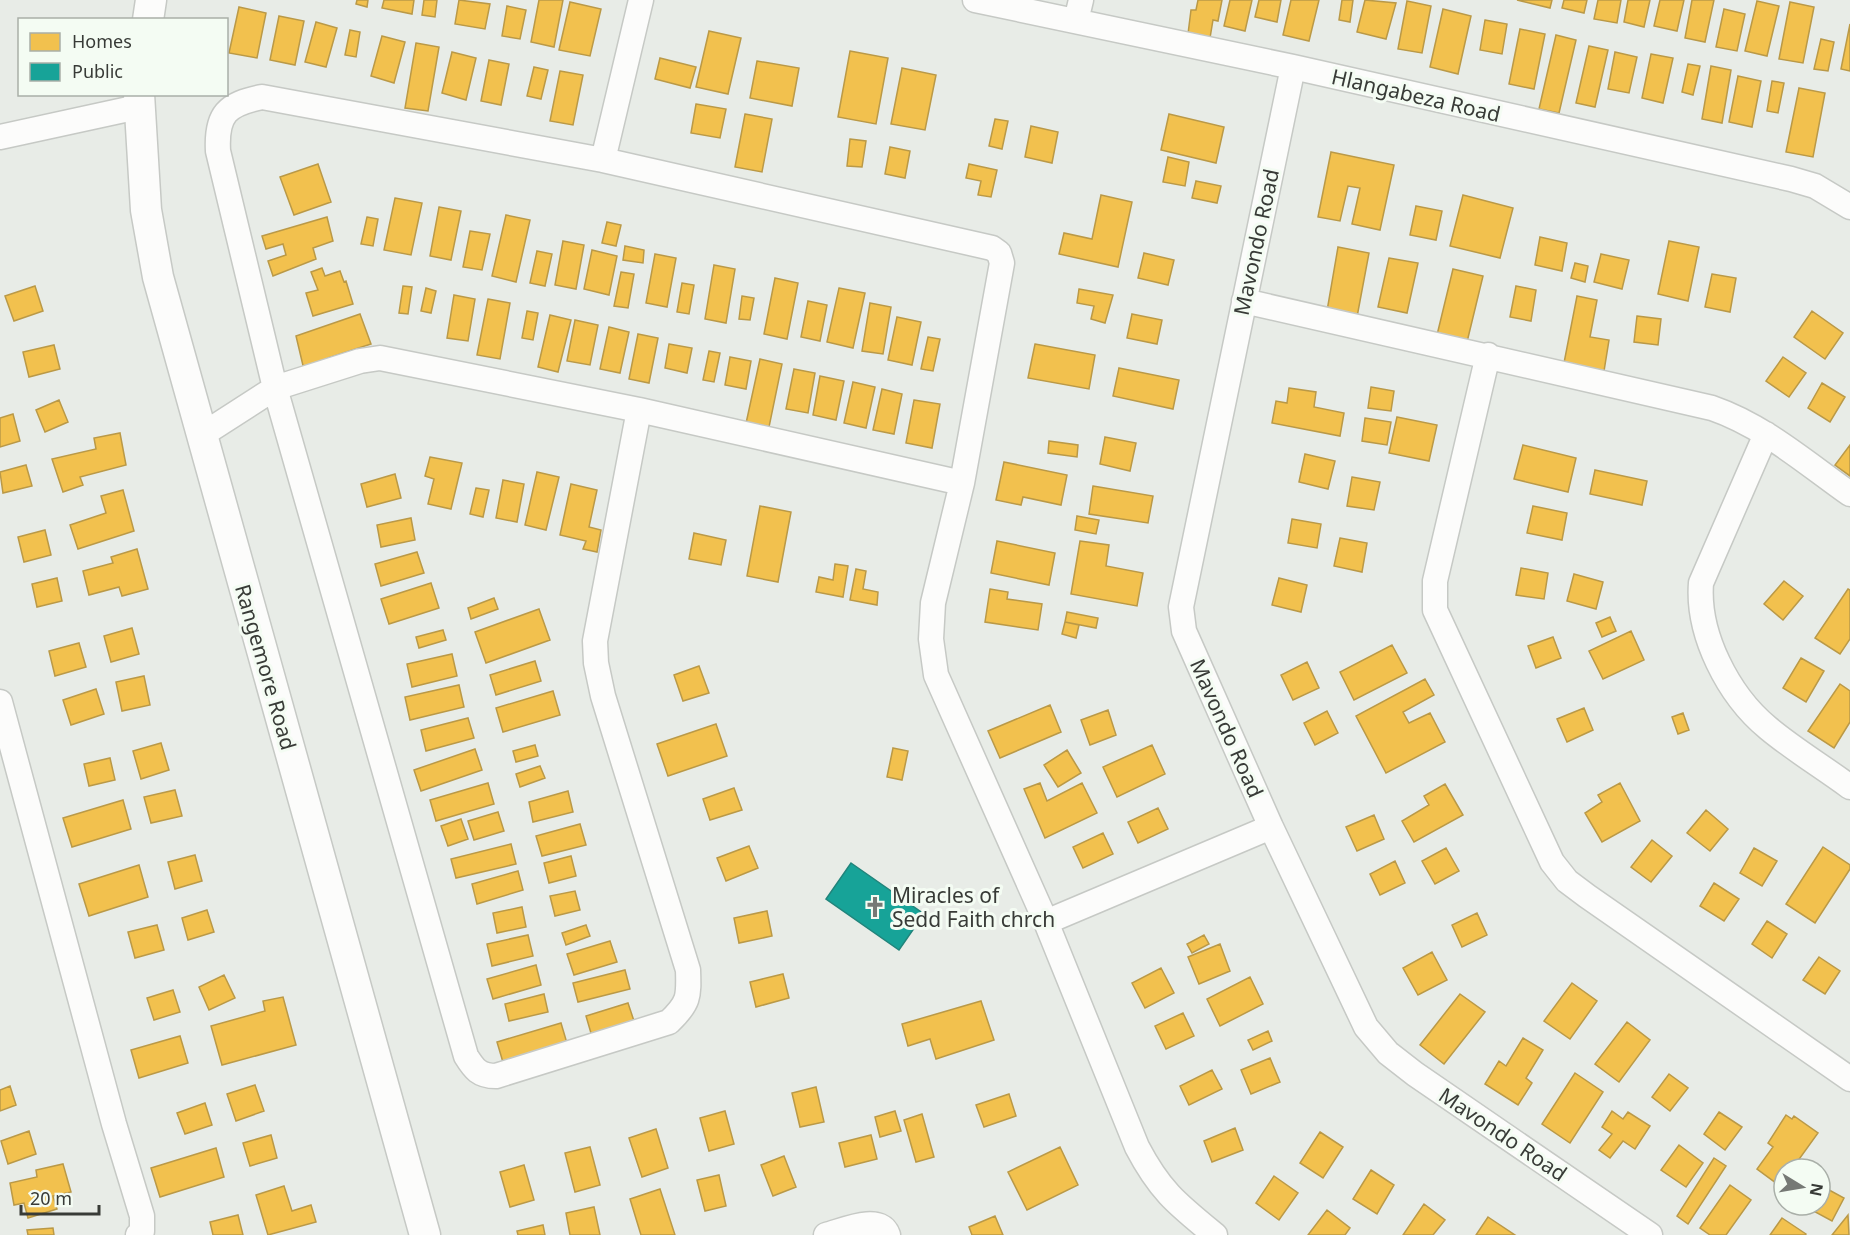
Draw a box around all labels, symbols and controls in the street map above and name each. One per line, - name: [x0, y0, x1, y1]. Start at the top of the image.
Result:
- legend: [18, 18, 228, 96]
- text: Homes: [72, 29, 132, 53]
- text: Public: [72, 59, 123, 83]
- street label: Hlangabeza Road: [1329, 62, 1503, 128]
- street label: Mavondo Road: [1227, 166, 1285, 318]
- street label: Rangemore Road: [229, 581, 303, 753]
- street label: Mavondo Road: [1184, 654, 1270, 802]
- place label: Miracles of Sedd Faith chrch: [892, 881, 1055, 933]
- church icon: Miracles of Sedd Faith chrch: [863, 895, 887, 919]
- street label: Mavondo Road: [1434, 1081, 1572, 1187]
- north arrow: [1772, 1157, 1832, 1217]
- scale bar: [21, 1178, 99, 1216]
- text: N: [1805, 1181, 1829, 1198]
- text: 20 m: [30, 1186, 72, 1210]

